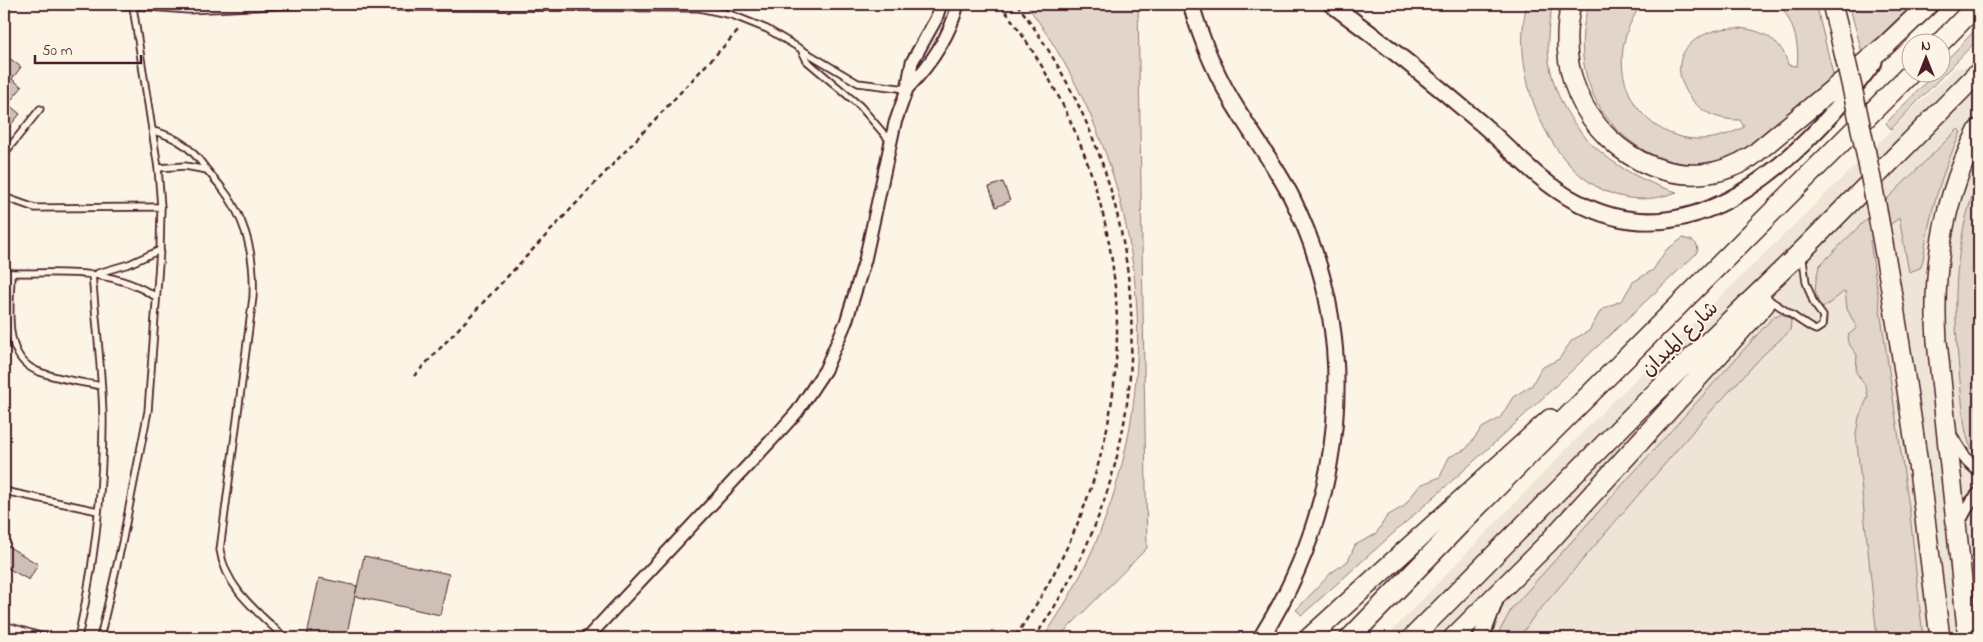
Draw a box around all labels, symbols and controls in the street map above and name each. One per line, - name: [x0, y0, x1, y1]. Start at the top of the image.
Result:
- scale bar: [35, 32, 141, 64]
- north arrow: [1900, 32, 1950, 82]
- text: N: [1921, 36, 1931, 57]
- text: 50 m: [42, 40, 73, 62]
- street label: شارع الميدان: [1635, 295, 1726, 384]

